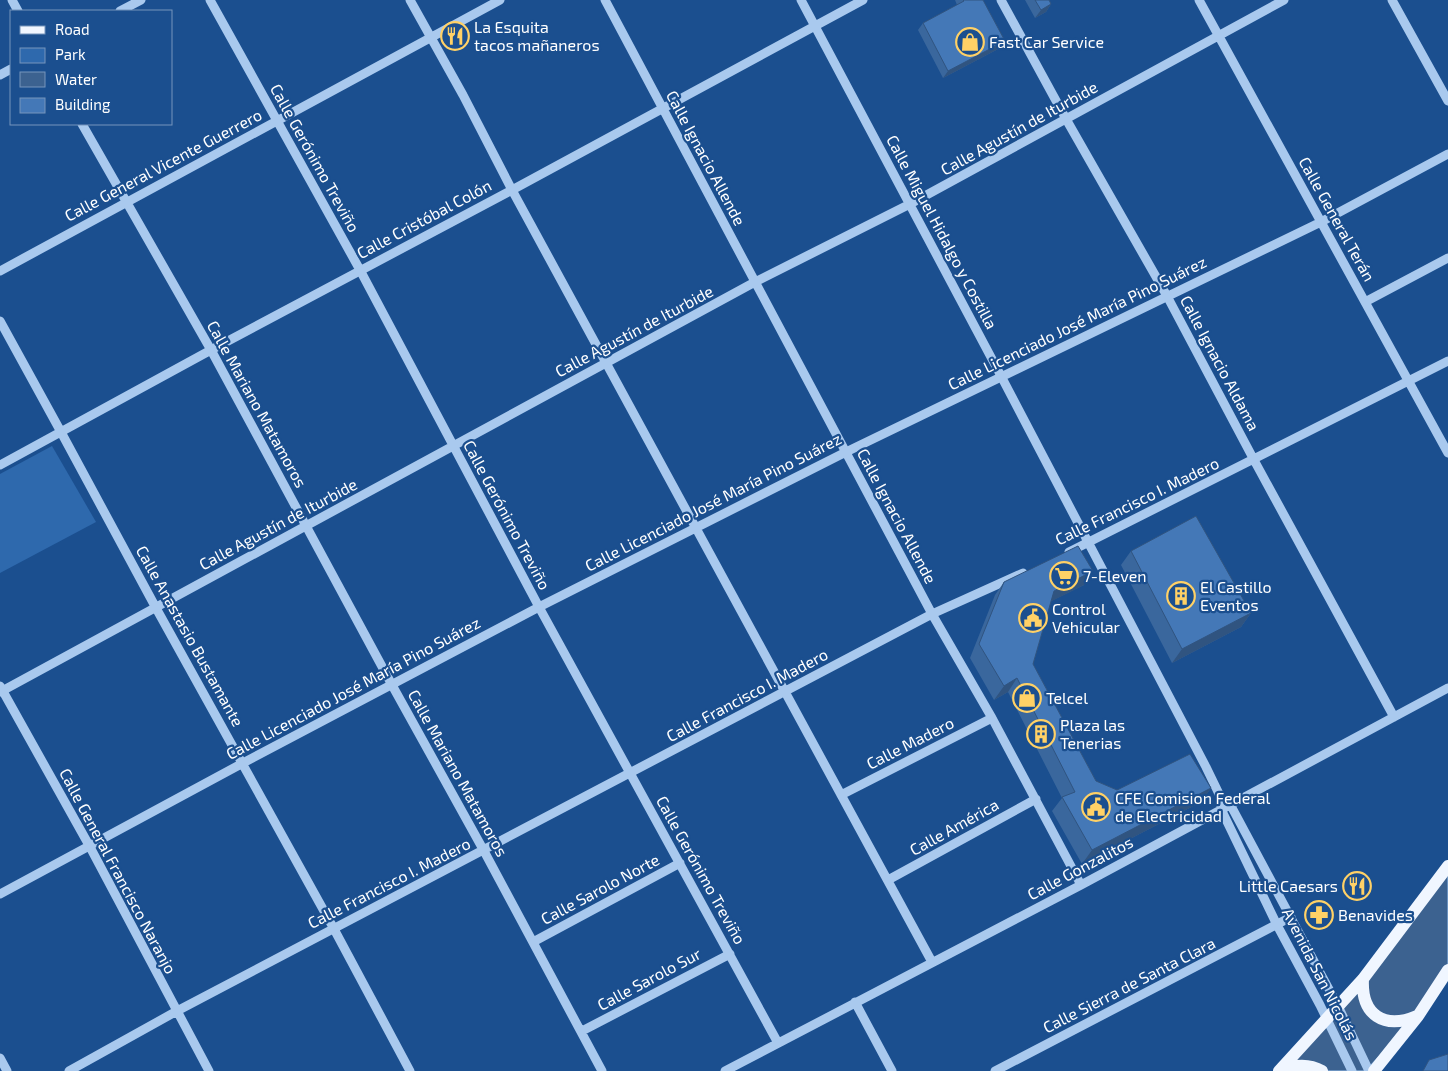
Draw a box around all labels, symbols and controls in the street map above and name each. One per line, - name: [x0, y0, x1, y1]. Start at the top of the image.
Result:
- legend: [10, 10, 172, 125]
- place label: La Esquita tacos mañaneros: [474, 17, 600, 54]
- text: Road: [55, 20, 90, 38]
- restaurant icon: La Esquita tacos mañaneros: [440, 21, 470, 51]
- shop icon: Fast Car Service: [955, 27, 985, 57]
- place label: Fast Car Service: [989, 32, 1104, 51]
- text: Park: [55, 45, 86, 63]
- text: Water: [55, 70, 97, 88]
- street label: Calle Agustín de Iturbide: [937, 77, 1100, 179]
- street label: Calle Gerónimo Treviño: [267, 80, 364, 235]
- street label: Calle Ignacio Allende: [663, 87, 750, 228]
- text: Building: [55, 95, 111, 113]
- street label: Calle General Vicente Guerrero: [61, 104, 265, 225]
- street label: Calle Miguel Hidalgo y Costilla: [883, 131, 1002, 332]
- street label: Calle General Terán: [1295, 153, 1380, 284]
- street label: Calle Cristóbal Colón: [353, 175, 494, 262]
- street label: Calle Licenciado José María Pino Suárez: [945, 252, 1209, 394]
- street label: Calle Agustín de Iturbide: [551, 281, 716, 380]
- street label: Calle Ignacio Aldama: [1177, 292, 1264, 434]
- street label: Calle Mariano Matamoros: [204, 317, 311, 490]
- street label: Calle Licenciado José María Pino Suárez: [581, 428, 844, 575]
- street label: Calle Gerónimo Treviño: [460, 437, 555, 593]
- street label: Calle Ignacio Allende: [854, 445, 941, 586]
- street label: Calle Francisco I. Madero: [1052, 453, 1222, 549]
- street label: Calle Agustín de Iturbide: [195, 474, 360, 573]
- street label: Calle Anastasio Bustamante: [133, 542, 248, 729]
- supermarket icon: 7-Eleven: [1049, 561, 1079, 591]
- place label: 7-Eleven: [1083, 566, 1147, 585]
- place label: El Castillo Eventos: [1200, 577, 1272, 614]
- building icon: El Castillo Eventos: [1166, 581, 1196, 611]
- place label: Control Vehicular: [1052, 599, 1120, 636]
- public building icon: Control Vehicular: [1018, 603, 1048, 633]
- street label: Calle Licenciado José María Pino Suárez: [222, 612, 483, 763]
- street label: Calle Francisco I. Madero: [663, 644, 831, 745]
- shop icon: Telcel: [1012, 683, 1042, 713]
- street label: Calle Mariano Matamoros: [405, 686, 512, 859]
- place label: Telcel: [1046, 688, 1088, 707]
- street label: Calle Madero: [863, 712, 957, 773]
- place label: Plaza las Tenerias: [1060, 715, 1125, 752]
- building icon: Plaza las Tenerias: [1026, 719, 1056, 749]
- street label: Calle General Francisco Naranjo: [55, 765, 181, 977]
- place label: CFE Comision Federal de Electricidad: [1115, 788, 1270, 825]
- street label: Calle Gerónimo Treviño: [653, 792, 750, 947]
- public building icon: CFE Comision Federal de Electricidad: [1081, 792, 1111, 822]
- street label: Calle América: [906, 794, 1002, 859]
- street label: Calle Gonzalitos: [1024, 832, 1136, 903]
- street label: Calle Francisco I. Madero: [304, 833, 473, 932]
- street label: Calle Sarolo Norte: [537, 849, 662, 928]
- restaurant icon: Little Caesars: [1342, 871, 1372, 901]
- place label: Little Caesars: [1239, 876, 1338, 895]
- pharmacy icon: Benavides: [1304, 900, 1334, 930]
- street label: Avenida San Nicolás: [1279, 905, 1362, 1043]
- place label: Benavides: [1338, 905, 1413, 924]
- street label: Calle Sierra de Santa Clara: [1039, 933, 1218, 1036]
- street label: Calle Sarolo Sur: [594, 943, 704, 1014]

